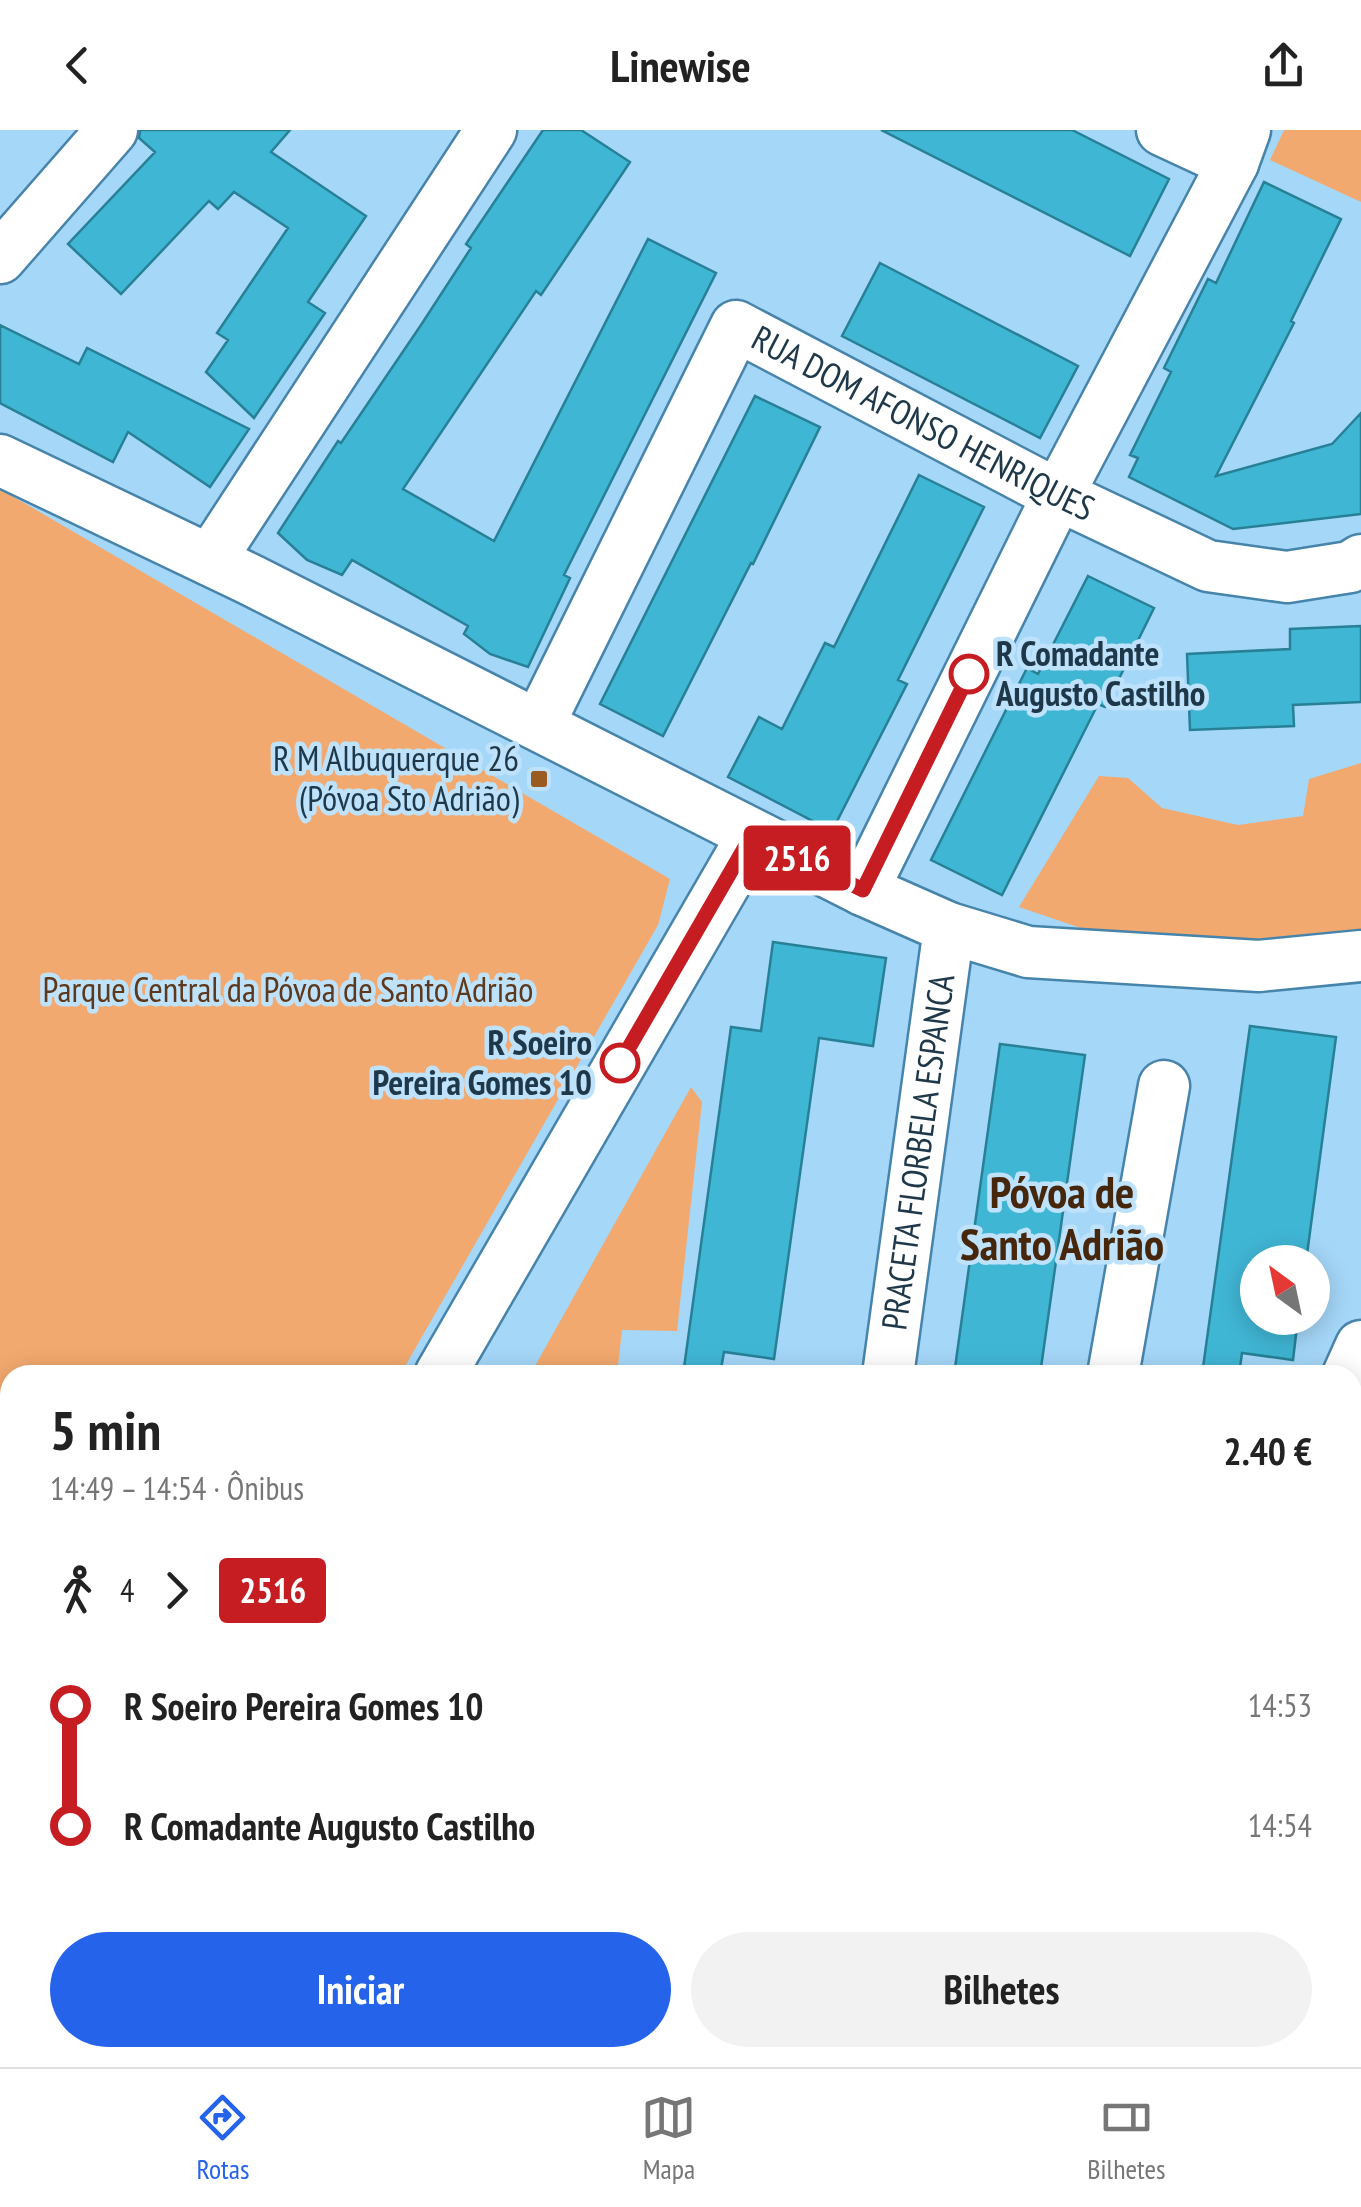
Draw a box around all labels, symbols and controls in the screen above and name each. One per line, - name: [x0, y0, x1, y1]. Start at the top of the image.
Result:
- text: Linewise: [610, 36, 751, 94]
- icon: back: [50, 38, 105, 93]
- icon: share: [1256, 38, 1311, 93]
- street label: RUA DOM AFONSO HENRIQUES: [744, 314, 1102, 531]
- place label: R Comadante Augusto Castilho: [995, 630, 1205, 716]
- marker: R Comadante Augusto Castilho: [950, 655, 988, 693]
- place label: R M Albuquerque 26 (Póvoa Sto Adrião): [273, 735, 520, 821]
- marker: R M Albuquerque 26 (Póvoa Sto Adrião): [528, 768, 550, 790]
- line badge: 2516: [727, 826, 867, 890]
- text: 2516: [764, 835, 830, 881]
- park label: Parque Central da Póvoa de Santo Adrião: [43, 966, 533, 1012]
- street label: PRACETA FLORBELA ESPANCA: [870, 971, 965, 1333]
- place label: R Soeiro Pereira Gomes 10: [373, 1019, 592, 1105]
- marker: R Soeiro Pereira Gomes 10: [601, 1044, 639, 1082]
- district label: Póvoa de Santo Adrião: [960, 1162, 1164, 1272]
- north arrow: [1240, 1245, 1330, 1335]
- map controls: [1240, 1245, 1330, 1335]
- text: 5 min: [50, 1394, 161, 1465]
- text: 2.40 €: [1223, 1426, 1312, 1475]
- text: 14:49 – 14:54 · Ônibus: [50, 1467, 304, 1509]
- icon: walk: [50, 1563, 105, 1618]
- icon: forward: [149, 1563, 204, 1618]
- text: 2516: [239, 1567, 306, 1613]
- text: 4: [120, 1569, 134, 1611]
- text: R Soeiro Pereira Gomes 10: [124, 1681, 483, 1730]
- text: 14:53: [1248, 1684, 1312, 1726]
- text: R Comadante Augusto Castilho: [124, 1801, 535, 1850]
- text: 14:54: [1248, 1804, 1312, 1846]
- button: Iniciar: [50, 1932, 671, 2047]
- button: Bilhetes: [691, 1932, 1312, 2047]
- tab: Rotas: [195, 2090, 250, 2187]
- tab: Mapa: [641, 2090, 696, 2187]
- tab: Bilhetes: [1087, 2090, 1166, 2187]

